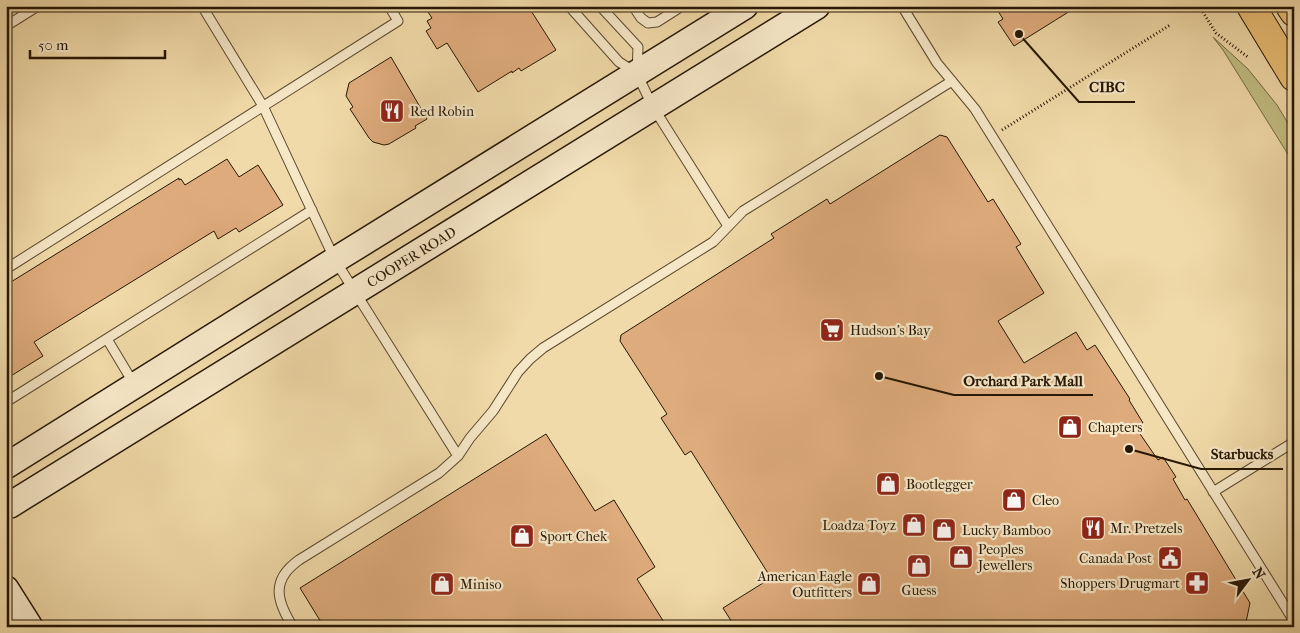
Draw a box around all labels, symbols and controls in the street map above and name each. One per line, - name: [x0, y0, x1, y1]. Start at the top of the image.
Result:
- scale bar: [30, 28, 165, 60]
- text: 50 m: [38, 36, 69, 54]
- callout: CIBC: [1079, 72, 1135, 102]
- text: CIBC: [1089, 78, 1125, 96]
- restaurant icon: Red Robin: [379, 98, 405, 124]
- place label: Red Robin: [410, 103, 474, 120]
- street label: COOPER ROAD: [364, 223, 459, 291]
- supermarket icon: Hudson's Bay: [819, 317, 845, 343]
- place label: Hudson's Bay: [850, 322, 931, 339]
- callout: Orchard Park Mall: [954, 365, 1093, 395]
- text: Orchard Park Mall: [963, 372, 1084, 390]
- shop icon: Chapters: [1057, 414, 1083, 440]
- place label: Chapters: [1088, 419, 1142, 436]
- callout: Starbucks: [1201, 439, 1283, 469]
- text: Starbucks: [1211, 445, 1274, 463]
- shop icon: Bootlegger: [875, 471, 901, 497]
- place label: Bootlegger: [906, 476, 973, 493]
- shop icon: Cleo: [1001, 487, 1027, 513]
- place label: Cleo: [1032, 492, 1059, 509]
- shop icon: Loadza Toyz: [901, 512, 927, 538]
- restaurant icon: Mr. Pretzels: [1080, 515, 1106, 541]
- place label: Loadza Toyz: [822, 517, 896, 534]
- shop icon: Lucky Bamboo: [931, 517, 957, 543]
- place label: Mr. Pretzels: [1110, 520, 1182, 537]
- place label: Lucky Bamboo: [962, 522, 1051, 539]
- shop icon: Sport Chek: [509, 523, 535, 549]
- place label: Sport Chek: [540, 528, 608, 545]
- place label: Peoples Jewellers: [977, 541, 1032, 574]
- shop icon: Peoples Jewellers: [948, 544, 974, 570]
- public building icon: Canada Post: [1157, 545, 1183, 571]
- place label: Canada Post: [1079, 550, 1152, 567]
- shop icon: Guess: [906, 553, 932, 579]
- north arrow: [1222, 556, 1272, 606]
- text: N: [1249, 564, 1269, 583]
- place label: American Eagle Outfitters: [756, 568, 852, 601]
- pharmacy icon: Shoppers Drugmart: [1184, 570, 1210, 596]
- shop icon: Miniso: [429, 571, 455, 597]
- shop icon: American Eagle Outfitters: [856, 571, 882, 597]
- place label: Shoppers Drugmart: [1060, 575, 1180, 592]
- place label: Miniso: [460, 576, 501, 593]
- place label: Guess: [901, 582, 937, 599]

